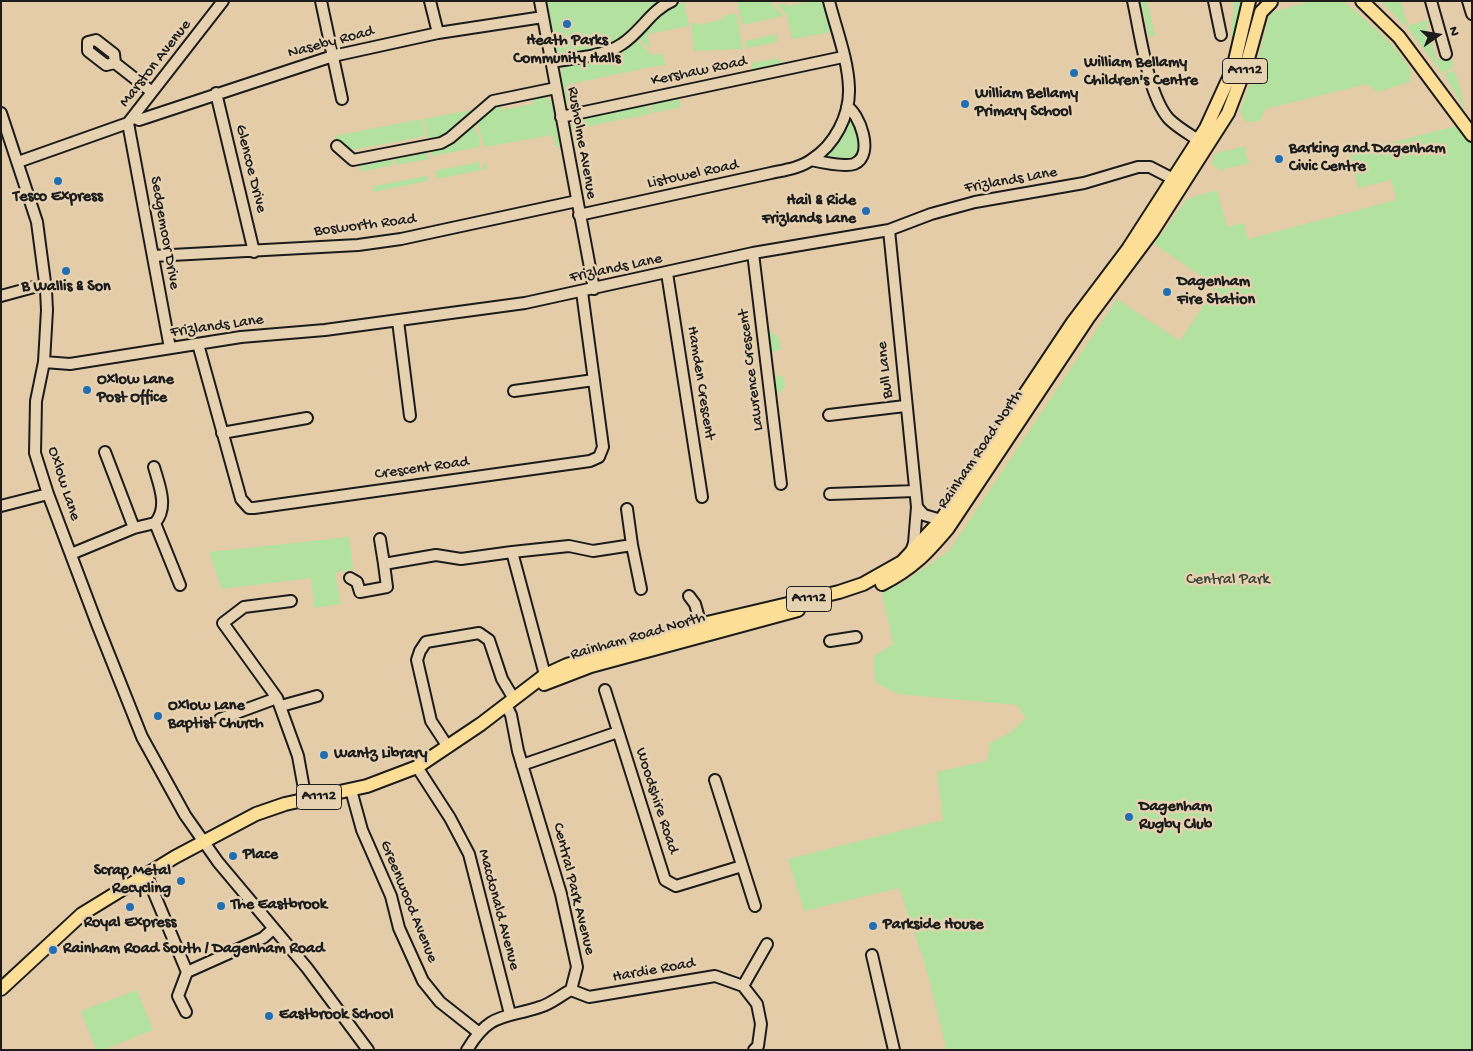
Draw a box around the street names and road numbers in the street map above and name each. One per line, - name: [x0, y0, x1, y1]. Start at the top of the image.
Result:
- street label: Marston Avenue: [116, 16, 196, 112]
- street label: Naseby Road: [286, 22, 376, 64]
- street label: Kershaw Road: [649, 53, 749, 91]
- road number: A1112: [1222, 58, 1268, 84]
- street label: Rusholme Avenue: [562, 85, 600, 201]
- street label: Glencoe Drive: [230, 123, 270, 215]
- street label: Listowel Road: [646, 156, 740, 194]
- street label: Frizlands Lane: [963, 163, 1059, 199]
- street label: Sedgemoor Drive: [145, 175, 183, 291]
- street label: Bosworth Road: [313, 210, 417, 242]
- street label: Frizlands Lane: [568, 250, 664, 288]
- street label: Lawrence Crescent: [735, 308, 769, 432]
- street label: Frizlands Lane: [169, 311, 265, 343]
- street label: Hamden Crescent: [682, 325, 718, 441]
- street label: Bull Lane: [873, 341, 899, 399]
- street label: Rainham Road North: [934, 387, 1028, 513]
- street label: Oxlow Lane: [42, 445, 84, 523]
- street label: Crescent Road: [374, 453, 470, 485]
- road number: A1112: [786, 586, 832, 612]
- street label: Rainham Road North: [568, 609, 708, 665]
- street label: Woodshire Road: [630, 746, 682, 856]
- road number: A1112: [296, 784, 342, 810]
- street label: Central Park Avenue: [547, 821, 599, 957]
- street label: Greenwood Avenue: [375, 838, 441, 966]
- street label: Macdonald Avenue: [473, 847, 523, 973]
- street label: Hardie Road: [611, 954, 697, 988]

